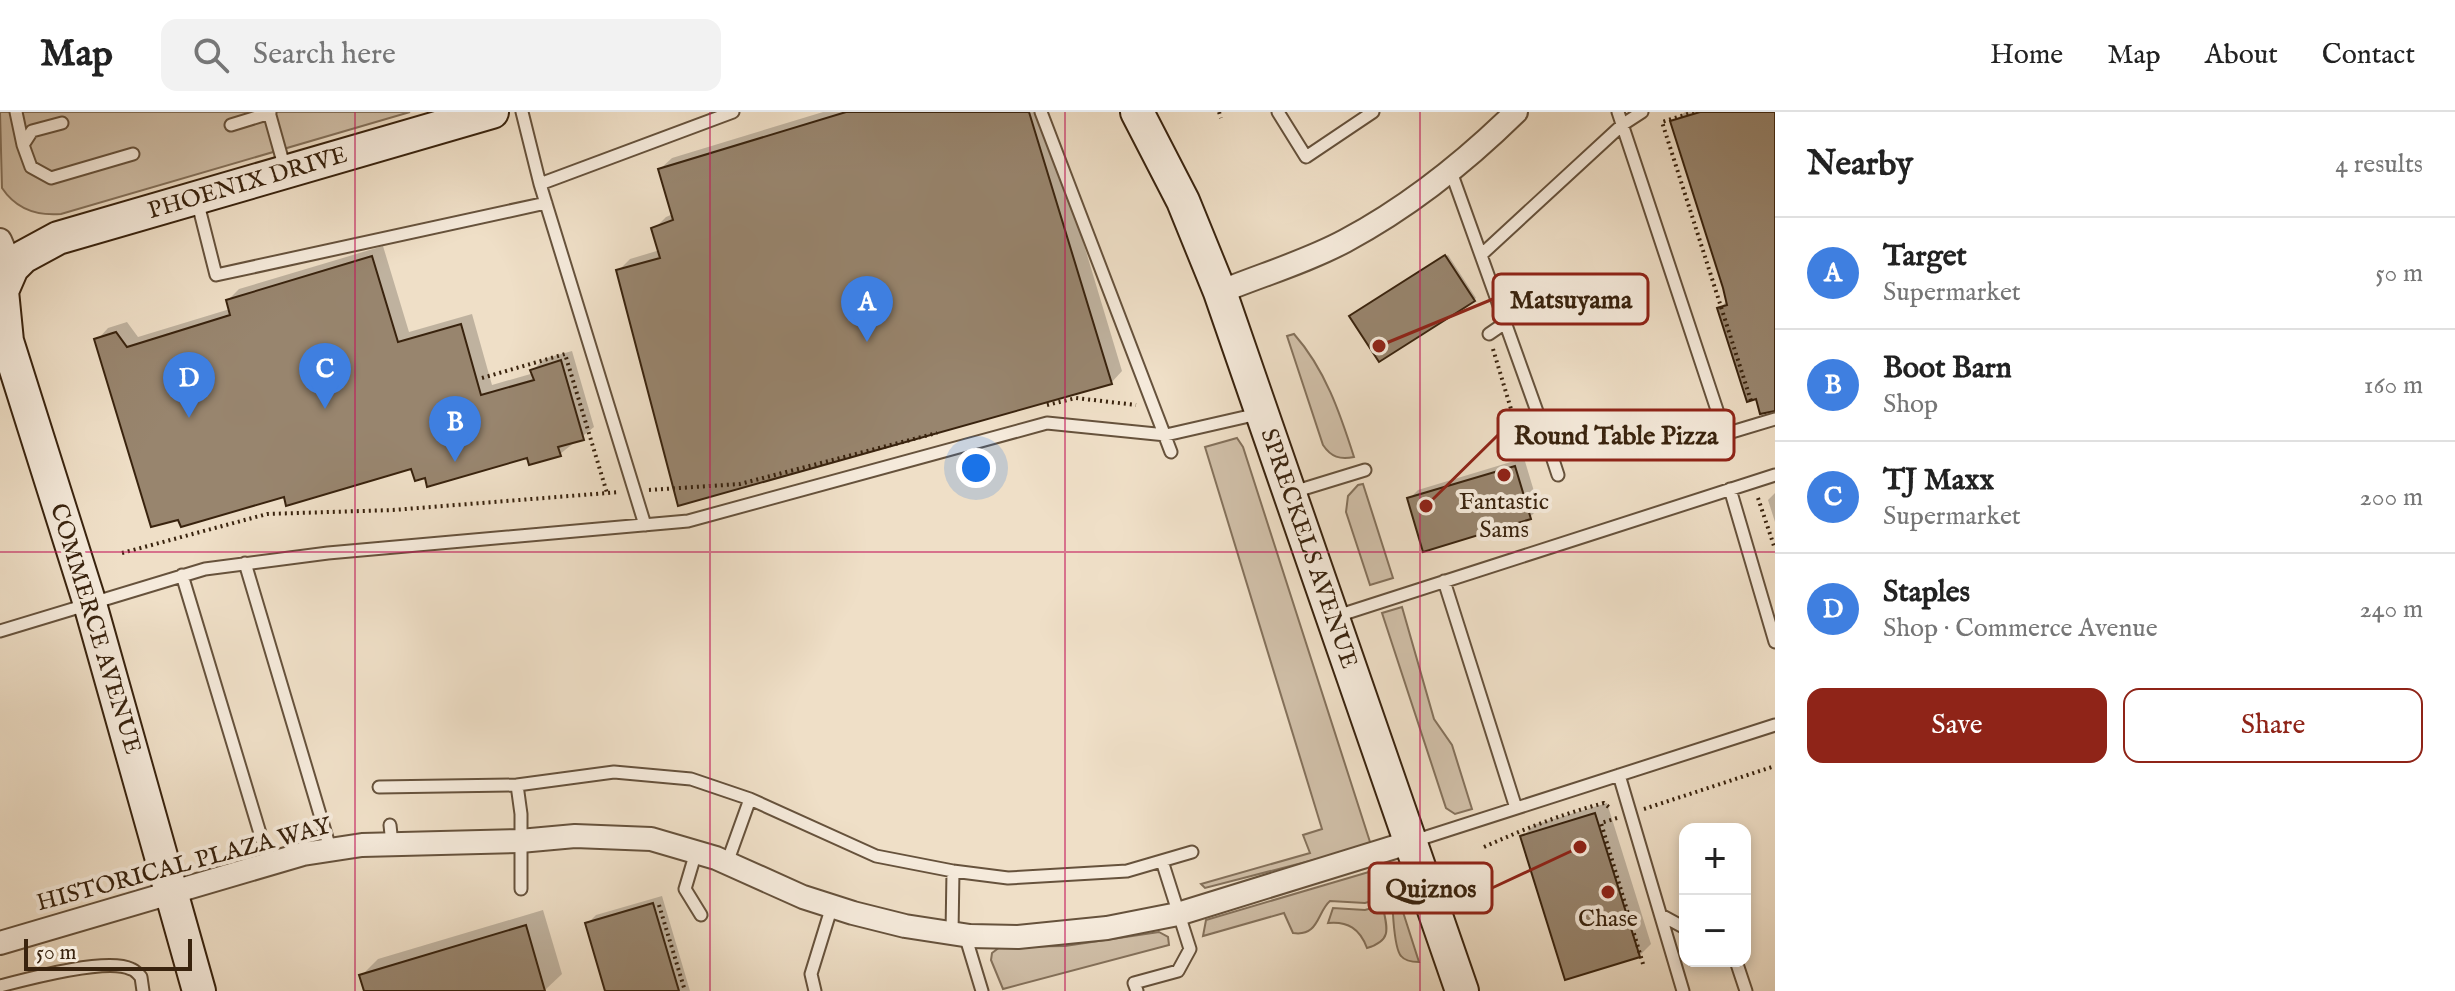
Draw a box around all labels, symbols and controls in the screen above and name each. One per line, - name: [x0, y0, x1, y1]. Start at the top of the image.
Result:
- search box: [161, 19, 721, 91]
- text: Map: [40, 31, 113, 79]
- icon: search: [189, 33, 233, 77]
- text: Search here: [253, 36, 396, 74]
- text: Home: [1990, 38, 2063, 73]
- text: Map: [2107, 38, 2161, 73]
- text: About: [2205, 38, 2278, 73]
- text: Contact: [2322, 38, 2415, 73]
- street label: PHOENIX DRIVE: [144, 139, 351, 227]
- text: Nearby: [1807, 143, 1913, 186]
- text: 4 results: [2335, 148, 2423, 181]
- text: Target: [1883, 238, 1967, 276]
- text: A: [1824, 257, 1842, 290]
- text: 50 m: [2375, 257, 2423, 290]
- callout: Matsuyama: [1493, 274, 1648, 324]
- pin: A: [841, 276, 893, 342]
- text: Supermarket: [1883, 276, 2021, 309]
- text: Matsuyama: [1510, 284, 1633, 317]
- pin: C: [299, 343, 351, 409]
- text: Boot Barn: [1883, 350, 2012, 388]
- pin: D: [163, 352, 215, 418]
- text: B: [1824, 369, 1842, 402]
- text: 160 m: [2364, 369, 2423, 402]
- text: Shop: [1883, 388, 1938, 421]
- pin: B: [429, 396, 481, 462]
- callout: Round Table Pizza: [1498, 410, 1734, 460]
- text: Round Table Pizza: [1514, 420, 1719, 453]
- street label: SPRECKELS AVENUE: [1253, 425, 1365, 673]
- your location: [956, 448, 996, 488]
- text: TJ Maxx: [1883, 462, 1994, 500]
- marker: Fantastic Sams: [1495, 466, 1513, 484]
- text: C: [1824, 481, 1842, 514]
- text: 200 m: [2359, 481, 2423, 514]
- place label: Fantastic Sams: [1459, 487, 1549, 546]
- street label: COMMERCE AVENUE: [42, 500, 148, 758]
- text: Supermarket: [1883, 500, 2021, 533]
- text: Staples: [1883, 574, 1970, 612]
- text: D: [1823, 593, 1843, 626]
- text: 240 m: [2360, 593, 2423, 626]
- text: Shop · Commerce Avenue: [1883, 612, 2158, 645]
- button: Save: [1807, 688, 2107, 763]
- button: Share: [2123, 688, 2423, 763]
- street label: HISTORICAL PLAZA WAY: [33, 810, 336, 919]
- map controls: [1679, 823, 1751, 967]
- button: +: [1679, 823, 1751, 895]
- callout: Quiznos: [1369, 863, 1492, 913]
- text: Quiznos: [1386, 873, 1476, 906]
- marker: Chase: [1599, 883, 1617, 901]
- button: −: [1679, 895, 1751, 967]
- place label: Chase: [1578, 904, 1638, 935]
- scale bar: [24, 935, 192, 971]
- text: 50 m: [36, 939, 77, 967]

